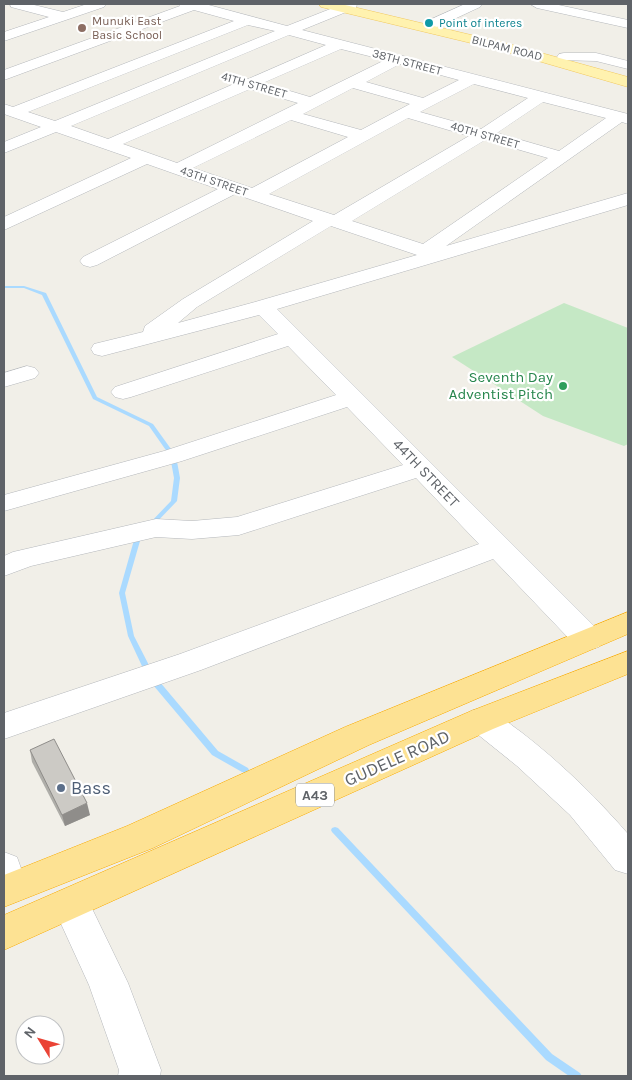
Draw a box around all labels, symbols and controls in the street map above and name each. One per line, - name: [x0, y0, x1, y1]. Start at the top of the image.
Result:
- place label: Munuki East Basic School: [92, 14, 162, 42]
- place label: Point of interes: [439, 16, 522, 30]
- marker: Point of interes: [423, 17, 435, 29]
- marker: Munuki East Basic School: [76, 22, 88, 34]
- street label: BILPAM ROAD: [470, 32, 544, 64]
- street label: 38TH STREET: [371, 46, 443, 78]
- street label: 41TH STREET: [220, 69, 288, 101]
- street label: 40TH STREET: [449, 119, 521, 151]
- street label: 43TH STREET: [178, 163, 250, 199]
- place label: Seventh Day Adventist Pitch: [449, 368, 553, 403]
- marker: Seventh Day Adventist Pitch: [557, 380, 569, 392]
- street label: 44TH STREET: [389, 435, 463, 511]
- street label: GUDELE ROAD: [341, 725, 453, 791]
- place label: Bass: [71, 777, 111, 799]
- marker: Bass: [55, 782, 67, 794]
- road number: A43: [296, 784, 334, 806]
- north arrow: [15, 1015, 65, 1065]
- text: N: [20, 1023, 40, 1042]

